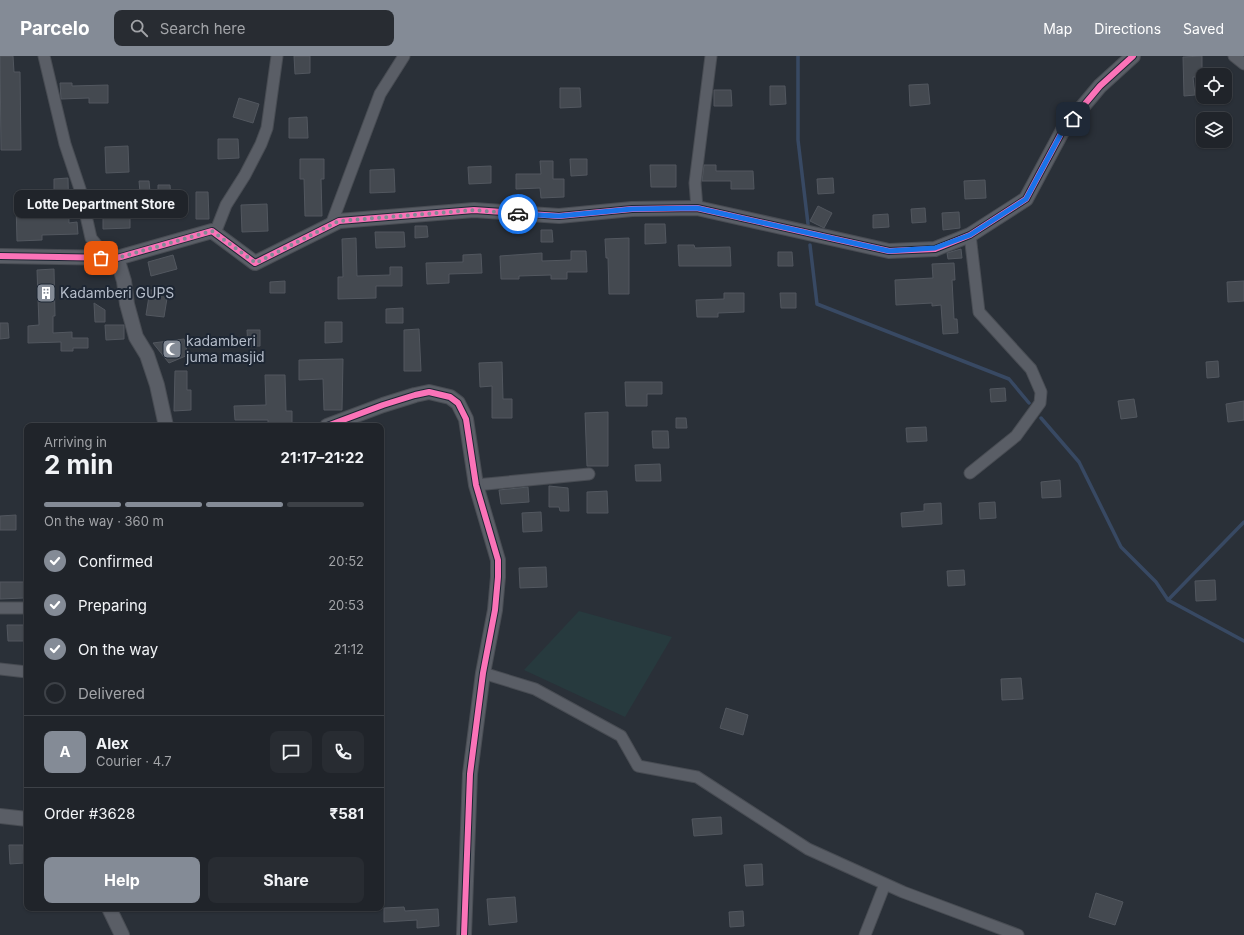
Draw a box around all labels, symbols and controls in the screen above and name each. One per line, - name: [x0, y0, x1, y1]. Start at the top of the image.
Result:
- search box: [114, 10, 394, 46]
- text: Parcelo: [20, 17, 90, 40]
- icon: search: [128, 17, 150, 39]
- text: Search here: [160, 19, 245, 38]
- text: Map: [1043, 20, 1072, 37]
- text: Directions: [1094, 20, 1161, 37]
- text: Saved: [1183, 20, 1224, 37]
- map controls: [1196, 68, 1232, 148]
- button: locate: [1196, 68, 1232, 104]
- pin: [1056, 102, 1090, 136]
- icon: home: [1062, 108, 1084, 130]
- button: layers: [1196, 112, 1232, 148]
- callout: Lotte Department Store: [14, 190, 188, 218]
- courier: [498, 194, 538, 234]
- text: Lotte Department Store: [27, 196, 175, 212]
- icon: car: [507, 203, 529, 225]
- pin: [84, 241, 118, 275]
- icon: bag: [90, 247, 112, 269]
- building icon: Kadamberi GUPS: [35, 282, 57, 304]
- place label: Kadamberi GUPS: [60, 284, 174, 301]
- place label: kadamberi juma masjid: [185, 332, 265, 365]
- mosque icon: kadamberi juma masjid: [161, 338, 183, 360]
- text: Arriving in: [44, 434, 107, 450]
- text: 21:17–21:22: [281, 448, 364, 467]
- text: 2 min: [44, 449, 114, 480]
- text: On the way · 360 m: [44, 513, 164, 529]
- icon: check: [44, 550, 66, 572]
- text: Confirmed: [78, 552, 153, 571]
- text: 20:52: [328, 553, 364, 569]
- icon: check: [44, 594, 66, 616]
- text: Preparing: [78, 596, 147, 615]
- text: 20:53: [328, 597, 364, 613]
- icon: check: [44, 638, 66, 660]
- text: On the way: [78, 640, 158, 659]
- text: 21:12: [334, 641, 364, 657]
- text: Delivered: [78, 684, 145, 703]
- button: chat: [270, 731, 312, 773]
- button: phone: [322, 731, 364, 773]
- text: Alex: [96, 734, 129, 753]
- text: A: [59, 742, 71, 761]
- text: Courier · 4.7: [96, 753, 172, 769]
- text: Order #3628: [44, 804, 135, 823]
- text: ₹581: [330, 804, 364, 823]
- button: Help: [44, 857, 200, 903]
- button: Share: [208, 857, 364, 903]

